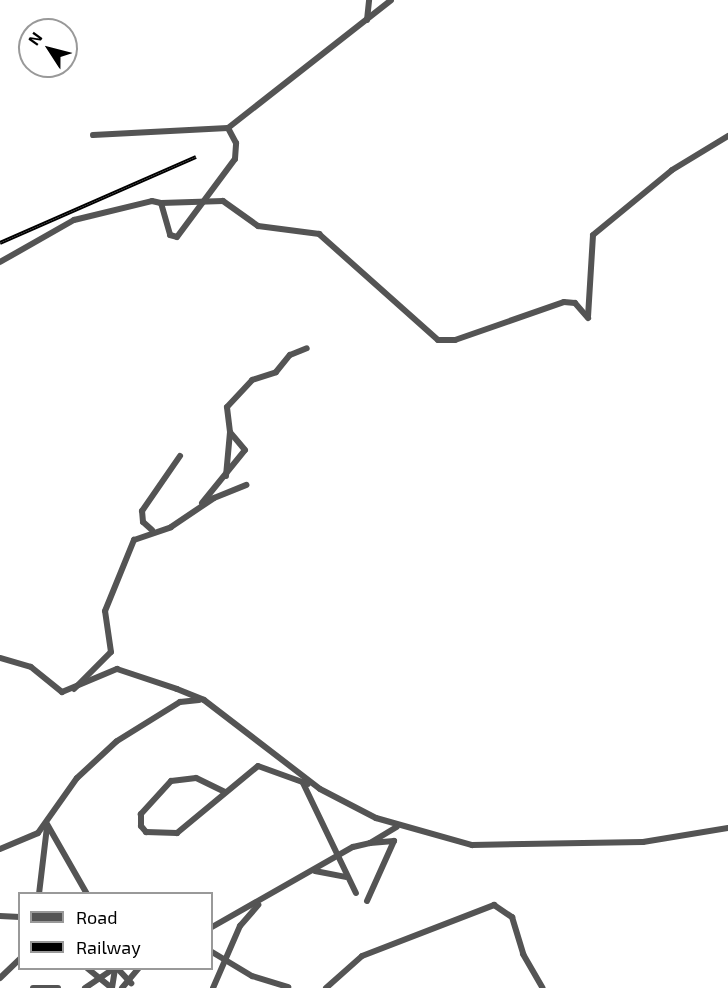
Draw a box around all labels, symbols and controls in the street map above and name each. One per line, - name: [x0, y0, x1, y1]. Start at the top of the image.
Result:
- north arrow: [18, 18, 78, 78]
- text: N: [24, 28, 46, 49]
- legend: [18, 892, 213, 970]
- text: Road: [76, 906, 117, 928]
- text: Railway: [76, 936, 141, 958]

